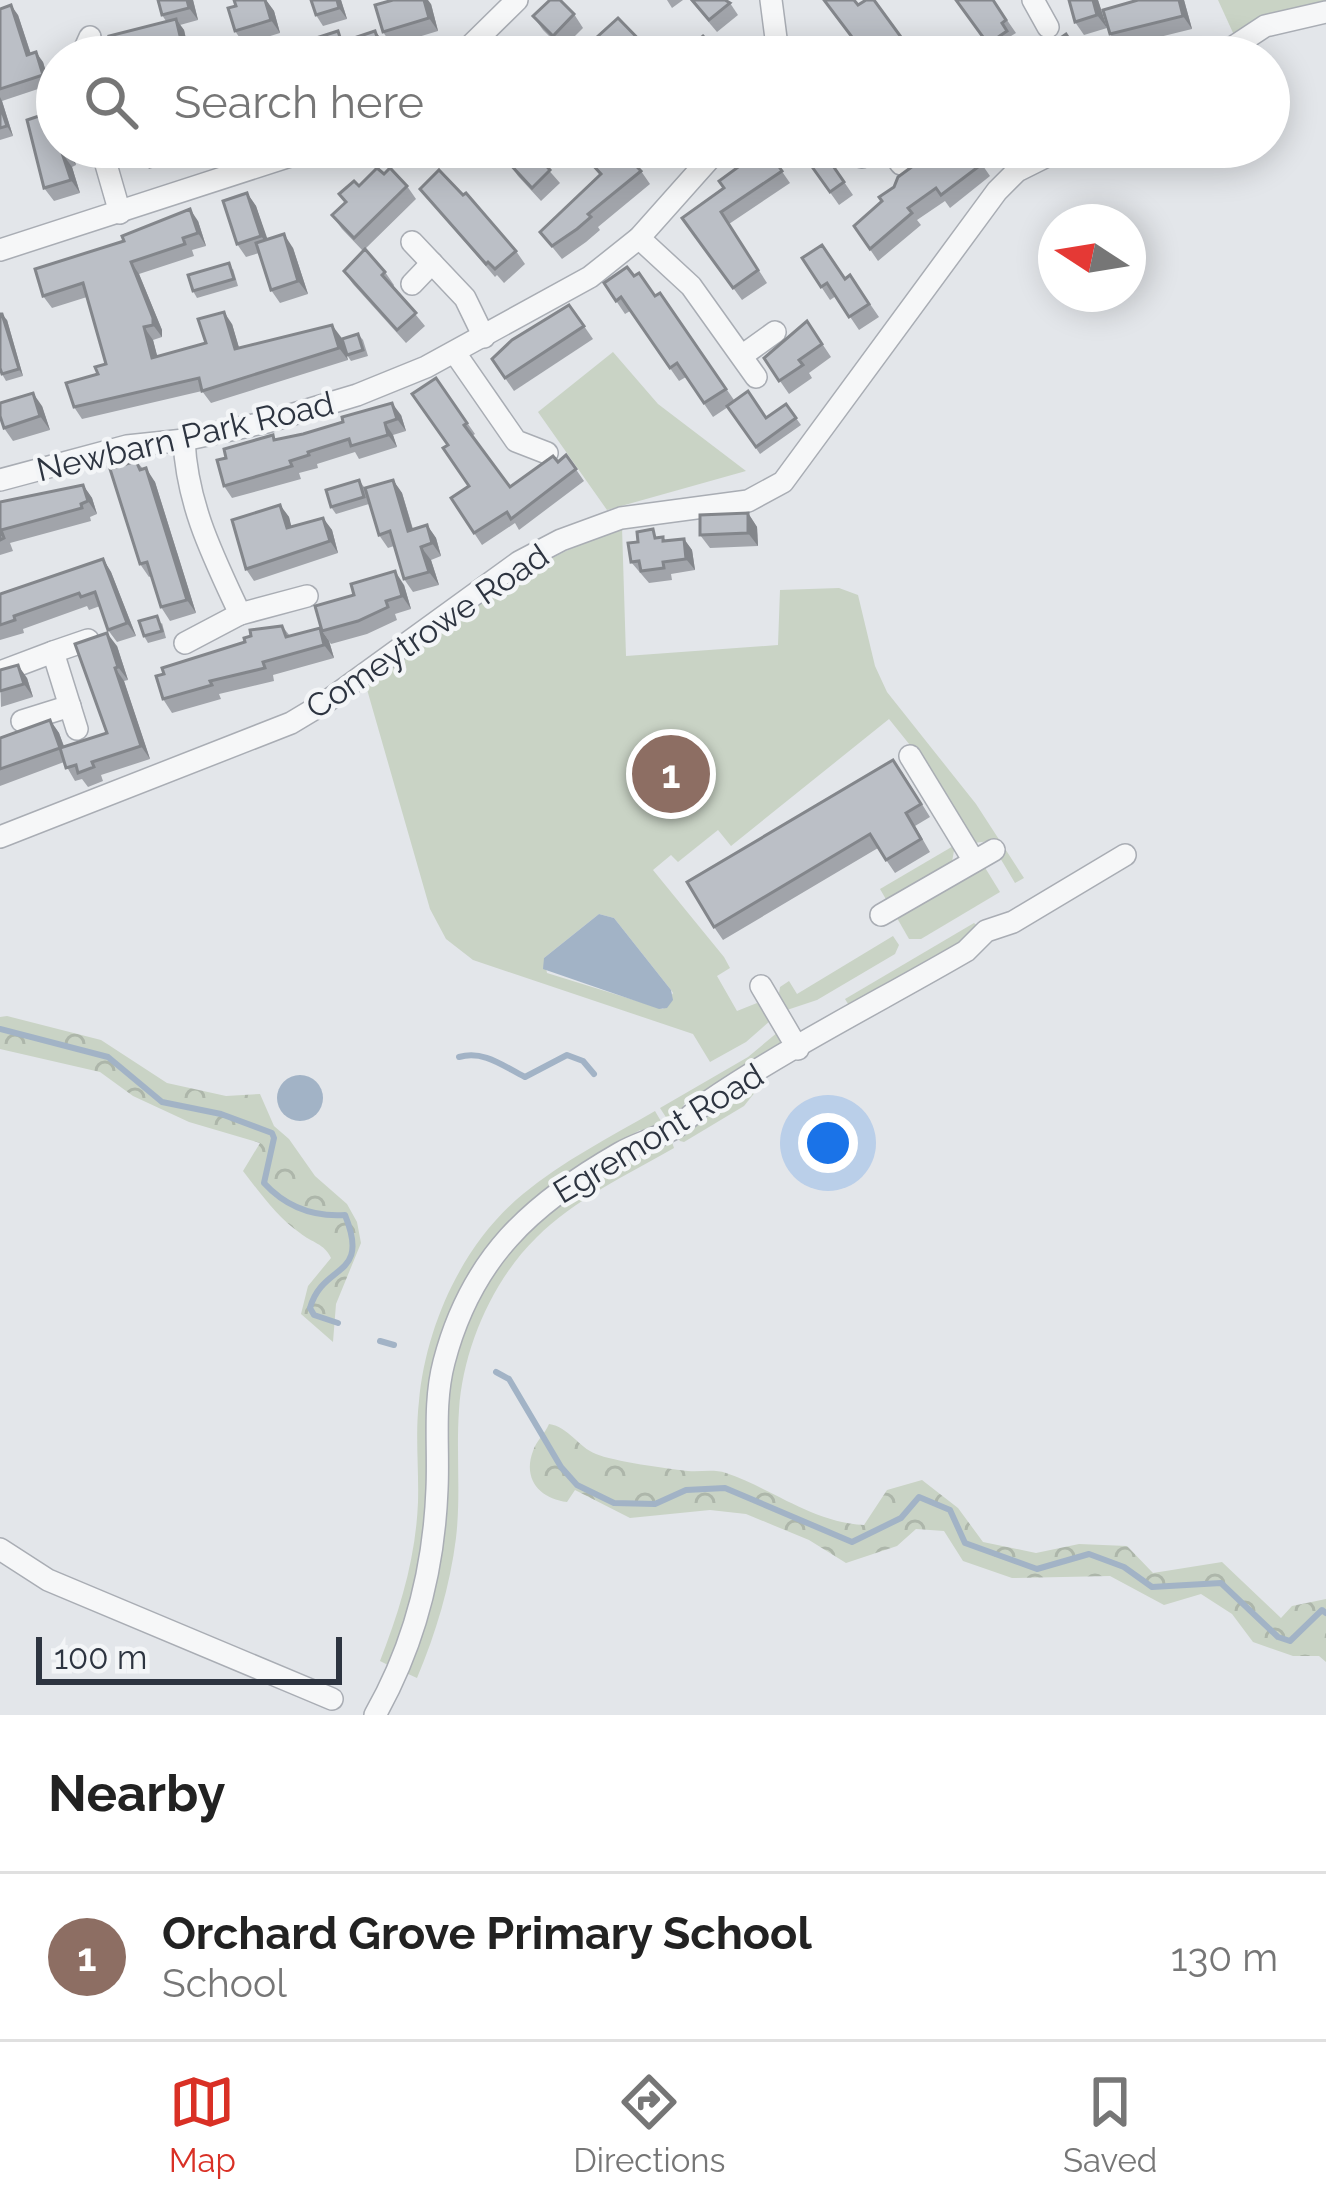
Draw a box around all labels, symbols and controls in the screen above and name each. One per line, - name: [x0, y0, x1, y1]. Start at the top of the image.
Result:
- search box: [36, 36, 1290, 168]
- icon: search: [78, 69, 144, 135]
- text: Search here: [174, 76, 424, 129]
- north arrow: [1038, 204, 1146, 312]
- street label: Newbarn Park Road: [33, 383, 337, 490]
- street label: Comeytrowe Road: [299, 536, 556, 727]
- pin: 1: [632, 729, 710, 819]
- street label: Egremont Road: [546, 1055, 770, 1211]
- your location: [798, 1113, 858, 1173]
- scale bar: [36, 1631, 342, 1684]
- text: 100 m: [54, 1638, 147, 1677]
- text: Nearby: [48, 1763, 225, 1823]
- text: Orchard Grove Primary School: [162, 1907, 812, 1960]
- text: 1: [77, 1934, 97, 1980]
- text: 130 m: [1171, 1934, 1278, 1980]
- text: School: [162, 1960, 287, 2006]
- tab: Map: [169, 2069, 236, 2180]
- tab: Directions: [573, 2069, 726, 2180]
- tab: Saved: [1063, 2069, 1157, 2180]

